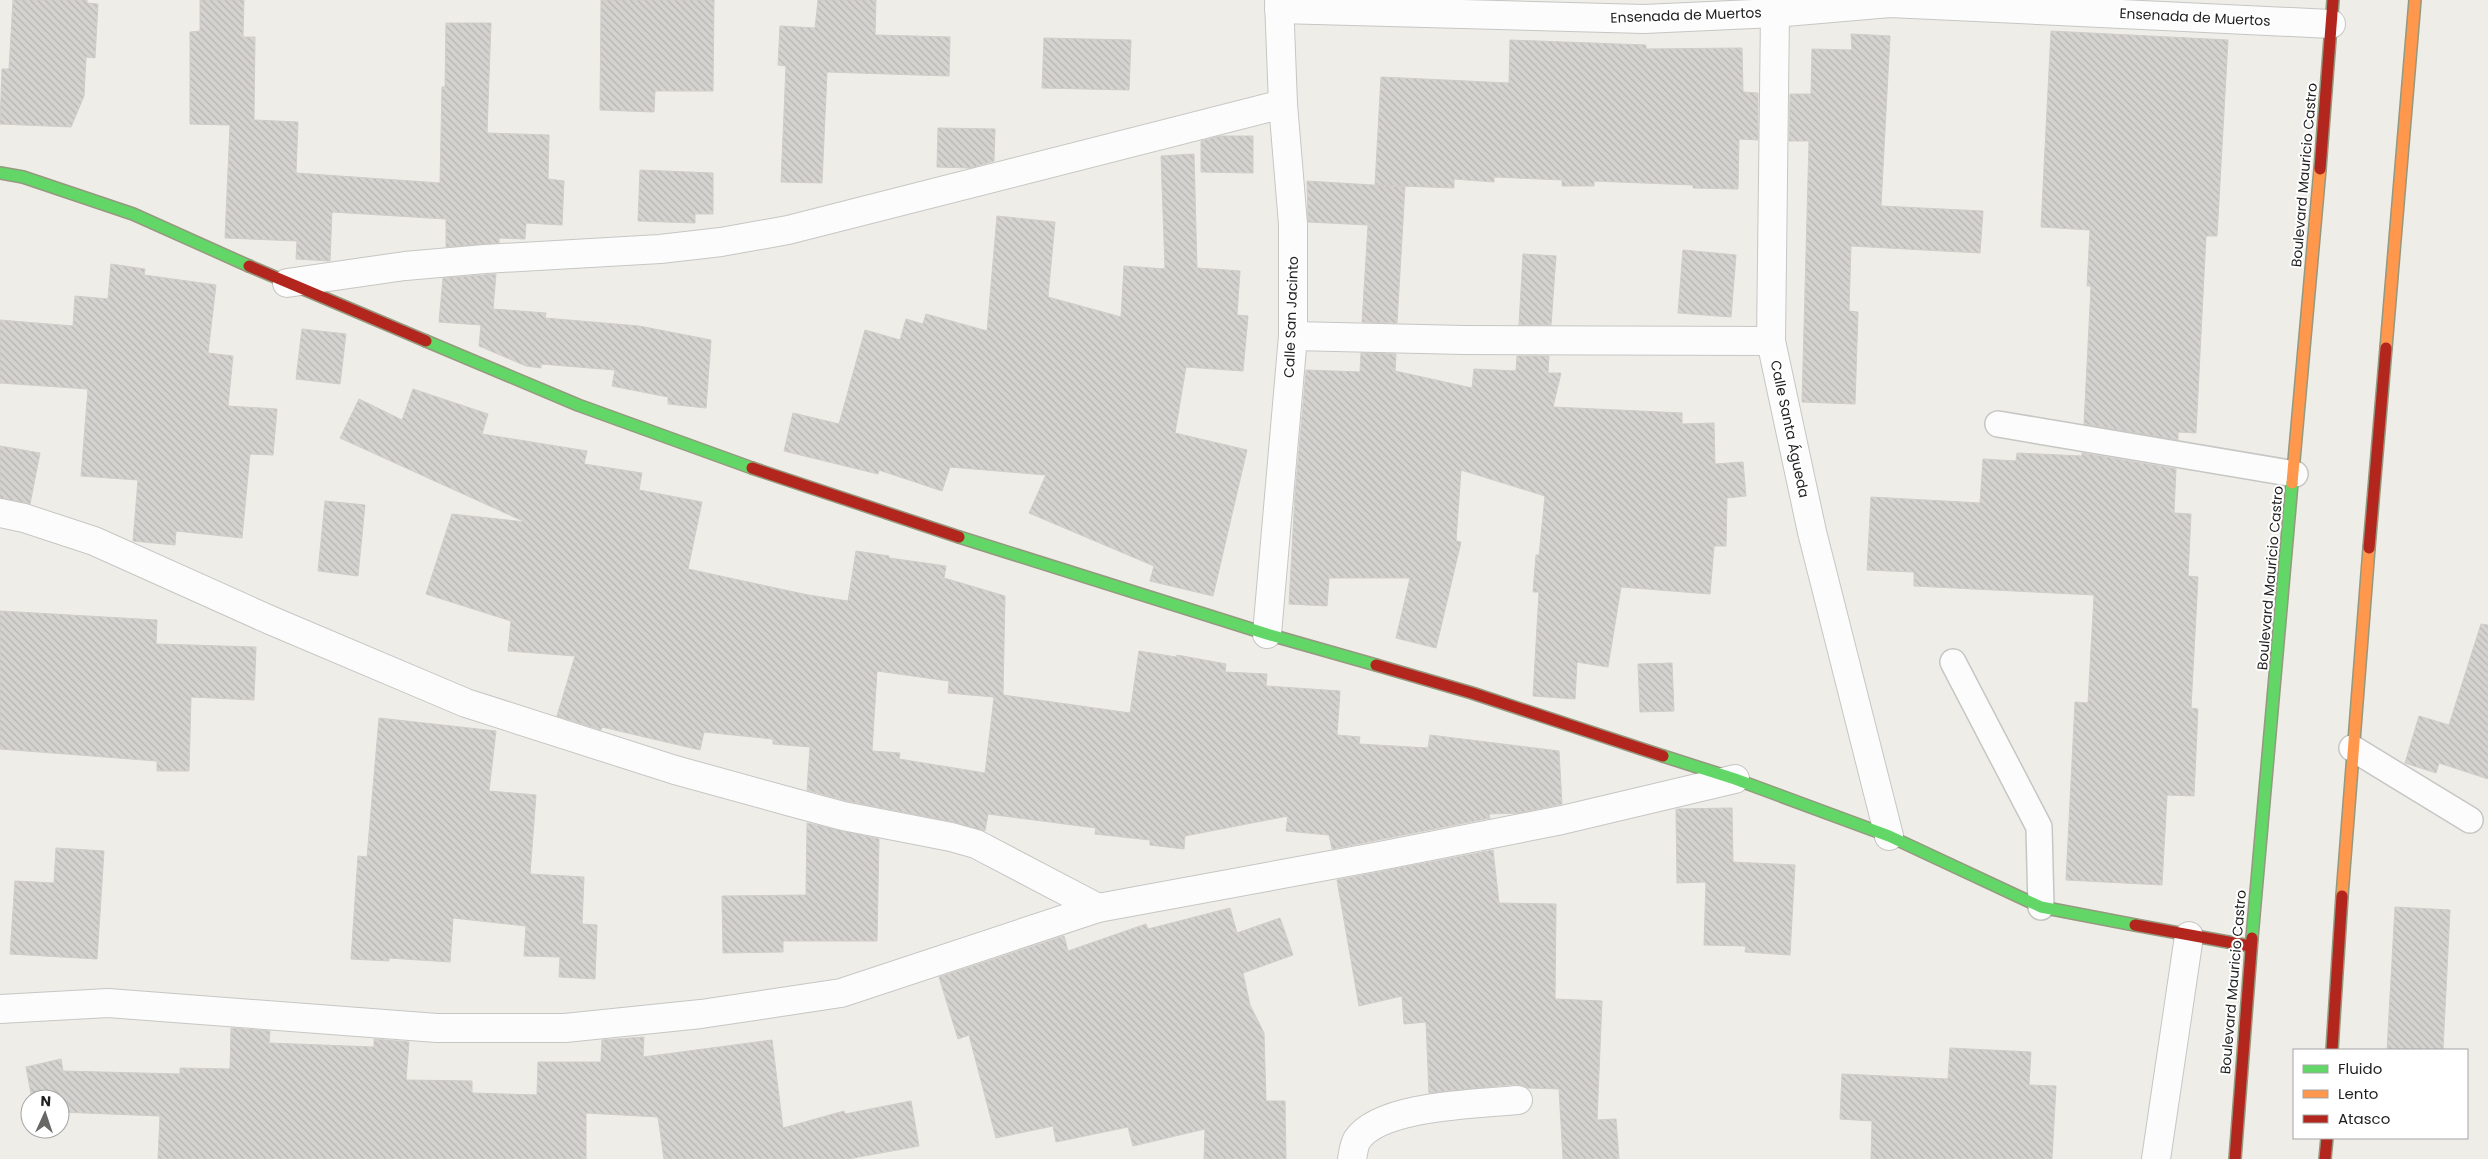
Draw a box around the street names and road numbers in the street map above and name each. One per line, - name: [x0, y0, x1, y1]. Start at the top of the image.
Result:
- street label: Ensenada de Muertos: [1610, 2, 1762, 28]
- street label: Ensenada de Muertos: [2119, 3, 2271, 31]
- street label: Boulevard Mauricio Castro: [2286, 82, 2322, 268]
- street label: Calle San Jacinto: [1279, 256, 1303, 378]
- street label: Calle Santa Águeda: [1766, 358, 1814, 500]
- street label: Boulevard Mauricio Castro: [2252, 485, 2288, 671]
- street label: Boulevard Mauricio Castro: [2215, 889, 2251, 1075]

